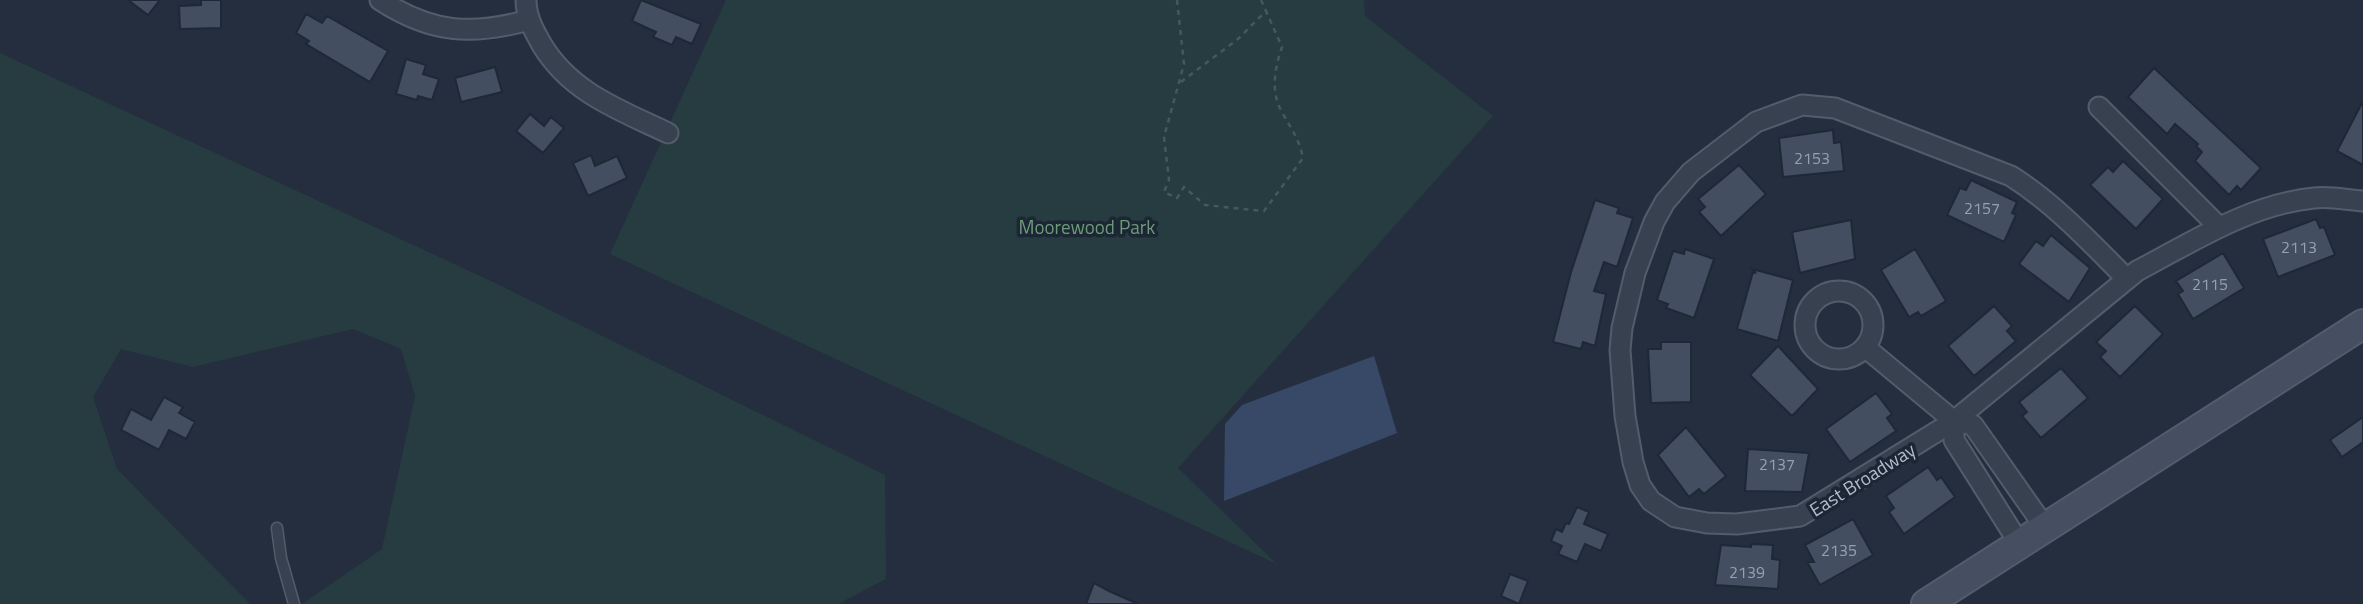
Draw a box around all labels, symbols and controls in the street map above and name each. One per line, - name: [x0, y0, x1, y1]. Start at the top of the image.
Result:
- house number: 2153: [1794, 146, 1830, 170]
- house number: 2157: [1964, 196, 2000, 220]
- park label: Moorewood Park: [1019, 212, 1155, 241]
- house number: 2113: [2281, 235, 2317, 259]
- house number: 2115: [2192, 272, 2228, 296]
- street label: East Broadway: [1803, 435, 1921, 523]
- house number: 2137: [1759, 452, 1795, 476]
- house number: 2135: [1821, 538, 1857, 562]
- house number: 2139: [1729, 560, 1765, 584]

